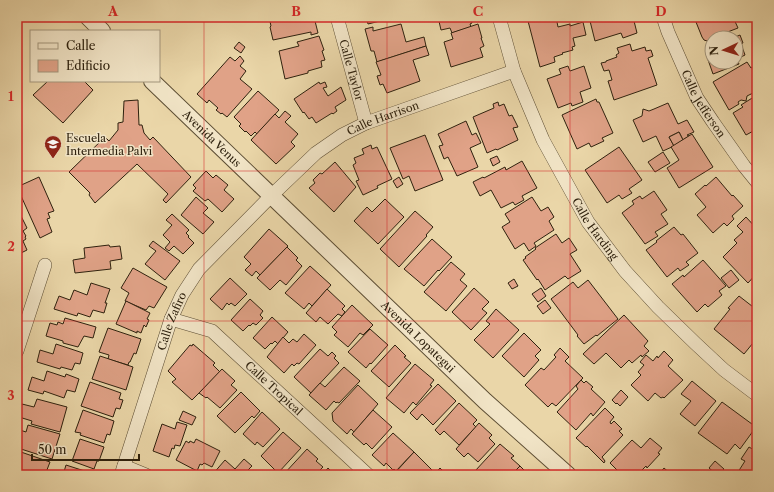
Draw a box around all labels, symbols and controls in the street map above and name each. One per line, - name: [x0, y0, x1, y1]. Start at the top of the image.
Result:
- text: A: [107, 3, 119, 19]
- text: B: [291, 3, 301, 19]
- text: C: [473, 3, 483, 19]
- text: D: [655, 3, 667, 19]
- legend: [30, 30, 160, 82]
- north arrow: [704, 30, 744, 70]
- text: Calle: [66, 38, 96, 53]
- street label: Calle Taylor: [336, 38, 367, 103]
- text: N: [707, 45, 721, 56]
- text: Edificio: [66, 58, 110, 73]
- street label: Calle Jefferson: [678, 68, 729, 140]
- text: 1: [8, 88, 14, 104]
- street label: Calle Harrison: [344, 98, 421, 138]
- street label: Avenida Venus: [179, 106, 244, 170]
- place label: Escuela Intermedia Palvi: [66, 131, 153, 158]
- school or university icon: Escuela Intermedia Palvi: [43, 134, 63, 159]
- street label: Calle Harding: [569, 195, 621, 263]
- text: 2: [7, 238, 15, 254]
- street label: Calle Zafiro: [154, 290, 190, 352]
- street label: Avenida Lopategui: [377, 297, 459, 376]
- street label: Calle Tropical: [242, 358, 306, 419]
- text: 3: [7, 387, 15, 403]
- scale bar: [32, 436, 139, 462]
- text: 50 m: [38, 442, 67, 457]

